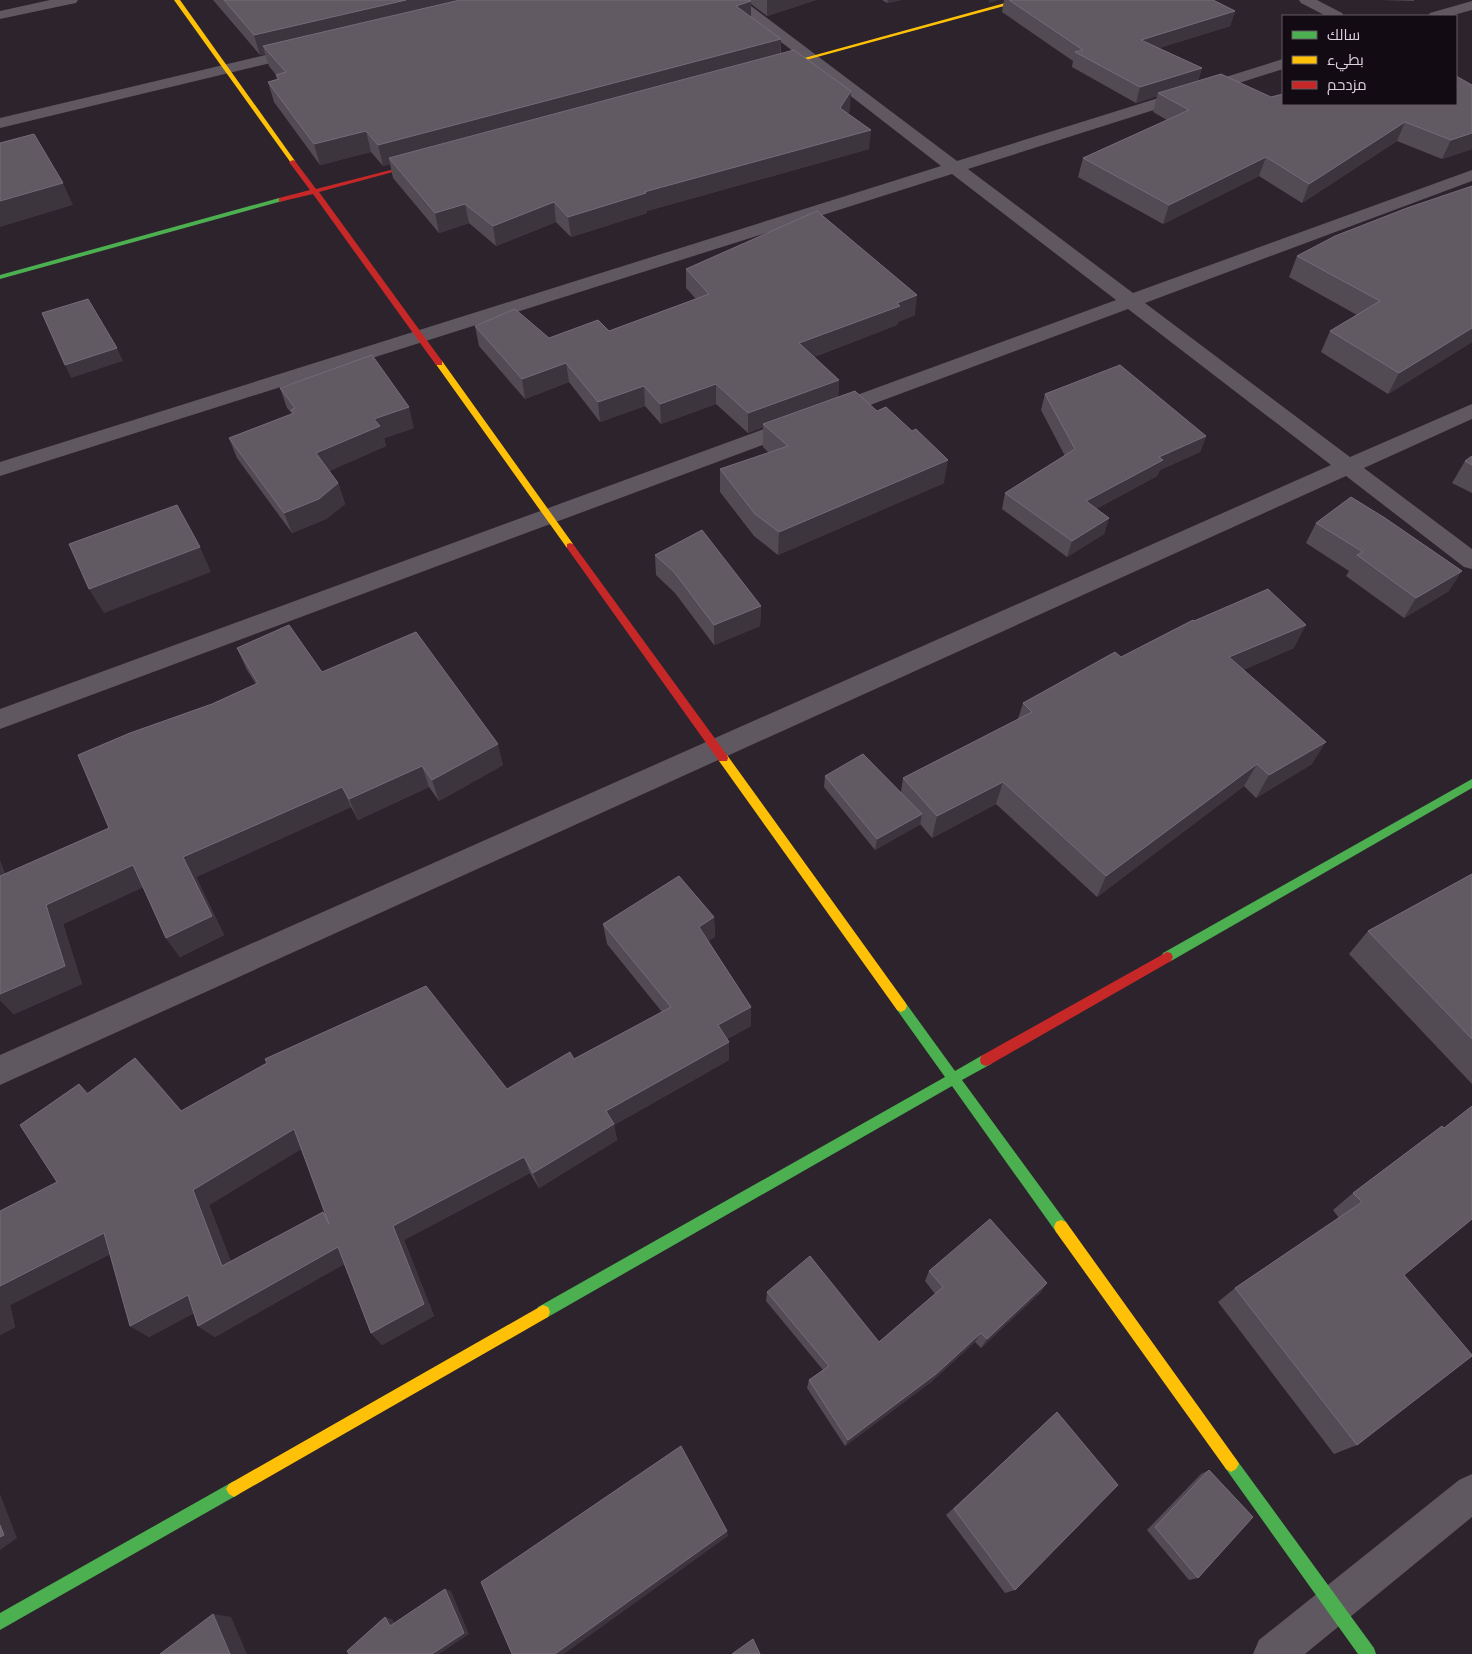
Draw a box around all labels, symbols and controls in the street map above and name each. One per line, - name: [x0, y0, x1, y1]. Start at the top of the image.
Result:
- legend: [1282, 15, 1457, 105]
- text: سالك: [1327, 26, 1360, 44]
- text: بطيء: [1327, 51, 1364, 72]
- text: مزدحم: [1327, 76, 1367, 95]

